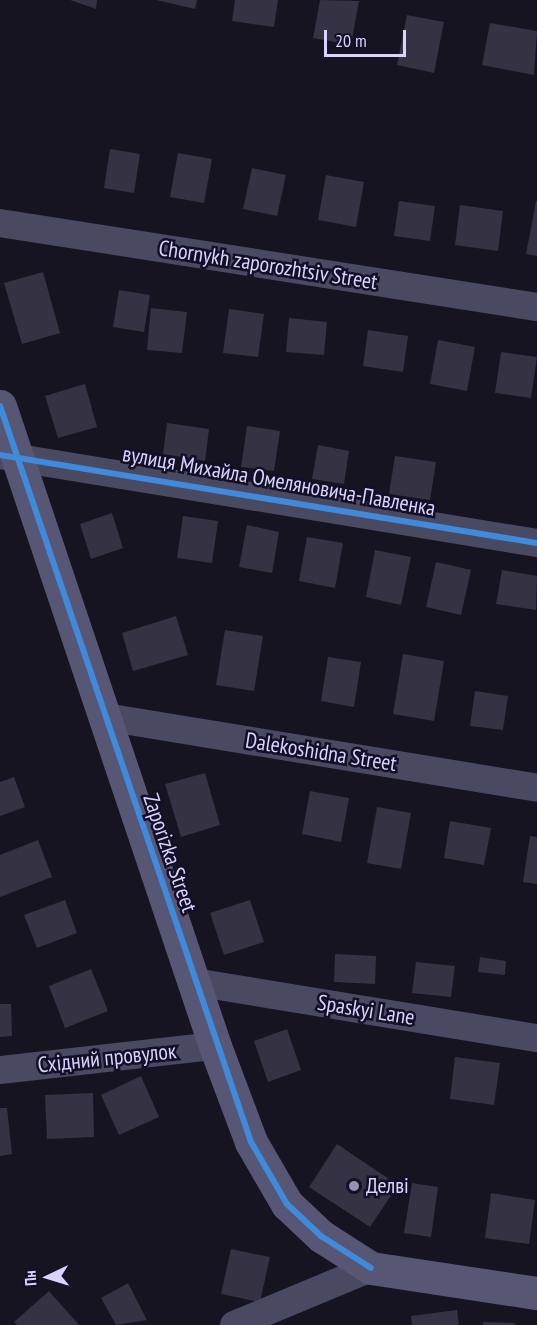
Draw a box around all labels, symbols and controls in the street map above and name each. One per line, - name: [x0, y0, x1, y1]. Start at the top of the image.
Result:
- scale bar: [327, 18, 410, 56]
- text: 20 m: [335, 29, 367, 52]
- street label: Chornykh zaporozhtsiv Street: [156, 235, 380, 295]
- street label: вулиця Михайла Омеляновича-Павленка: [120, 440, 438, 522]
- street label: Dalekoshidna Street: [244, 727, 398, 777]
- street label: Zaporizka Street: [137, 790, 203, 916]
- street label: Spaskyi Lane: [316, 989, 416, 1031]
- street label: Східний провулок: [36, 1038, 178, 1078]
- place label: Делві: [366, 1173, 409, 1199]
- marker: Делві: [347, 1179, 361, 1193]
- north arrow: [18, 1247, 78, 1307]
- text: Пн: [20, 1270, 41, 1287]

